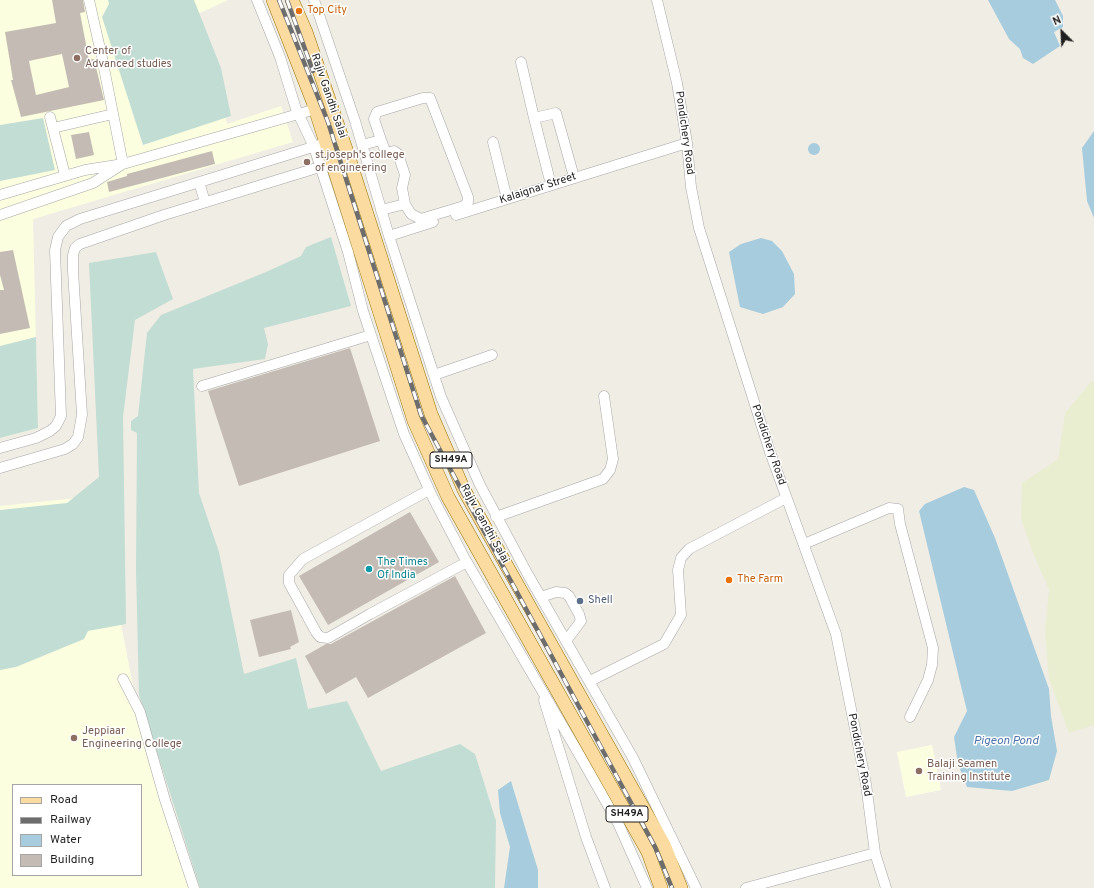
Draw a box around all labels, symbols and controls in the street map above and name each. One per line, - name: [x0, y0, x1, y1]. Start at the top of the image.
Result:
- place label: Top City: [307, 4, 347, 18]
- marker: Top City: [294, 6, 304, 16]
- north arrow: [1042, 12, 1082, 52]
- text: N: [1051, 13, 1064, 29]
- place label: Center of Advanced studies: [85, 45, 172, 71]
- street label: Rajiv Gandhi Salai: [307, 52, 349, 140]
- marker: Center of Advanced studies: [72, 53, 82, 63]
- street label: Pondichery Road: [672, 90, 696, 176]
- place label: st.joseph's college of engineering: [315, 149, 405, 175]
- marker: st.joseph's college of engineering: [302, 157, 312, 167]
- street label: Kalaignar Street: [498, 170, 578, 208]
- street label: Pondichery Road: [748, 403, 788, 487]
- road number: SH49A: [430, 452, 472, 468]
- street label: Rajiv Gandhi Salai: [457, 482, 511, 566]
- place label: The Times Of India: [377, 556, 428, 582]
- marker: The Times Of India: [364, 564, 374, 574]
- place label: The Farm: [737, 573, 783, 587]
- marker: The Farm: [724, 575, 734, 585]
- place label: Shell: [588, 594, 613, 608]
- marker: Shell: [575, 596, 585, 606]
- street label: Pondichery Road: [844, 712, 874, 798]
- place label: Jeppiaar Engineering College: [82, 725, 182, 751]
- marker: Jeppiaar Engineering College: [69, 733, 79, 743]
- water label: Pigeon Pond: [974, 735, 1038, 749]
- place label: Balaji Seamen Training Institute: [927, 758, 1010, 784]
- marker: Balaji Seamen Training Institute: [914, 766, 924, 776]
- legend: [12, 784, 142, 876]
- text: Road: [50, 792, 78, 808]
- road number: SH49A: [606, 806, 648, 822]
- text: Railway: [50, 812, 91, 828]
- text: Water: [50, 832, 82, 848]
- text: Building: [50, 852, 94, 868]

